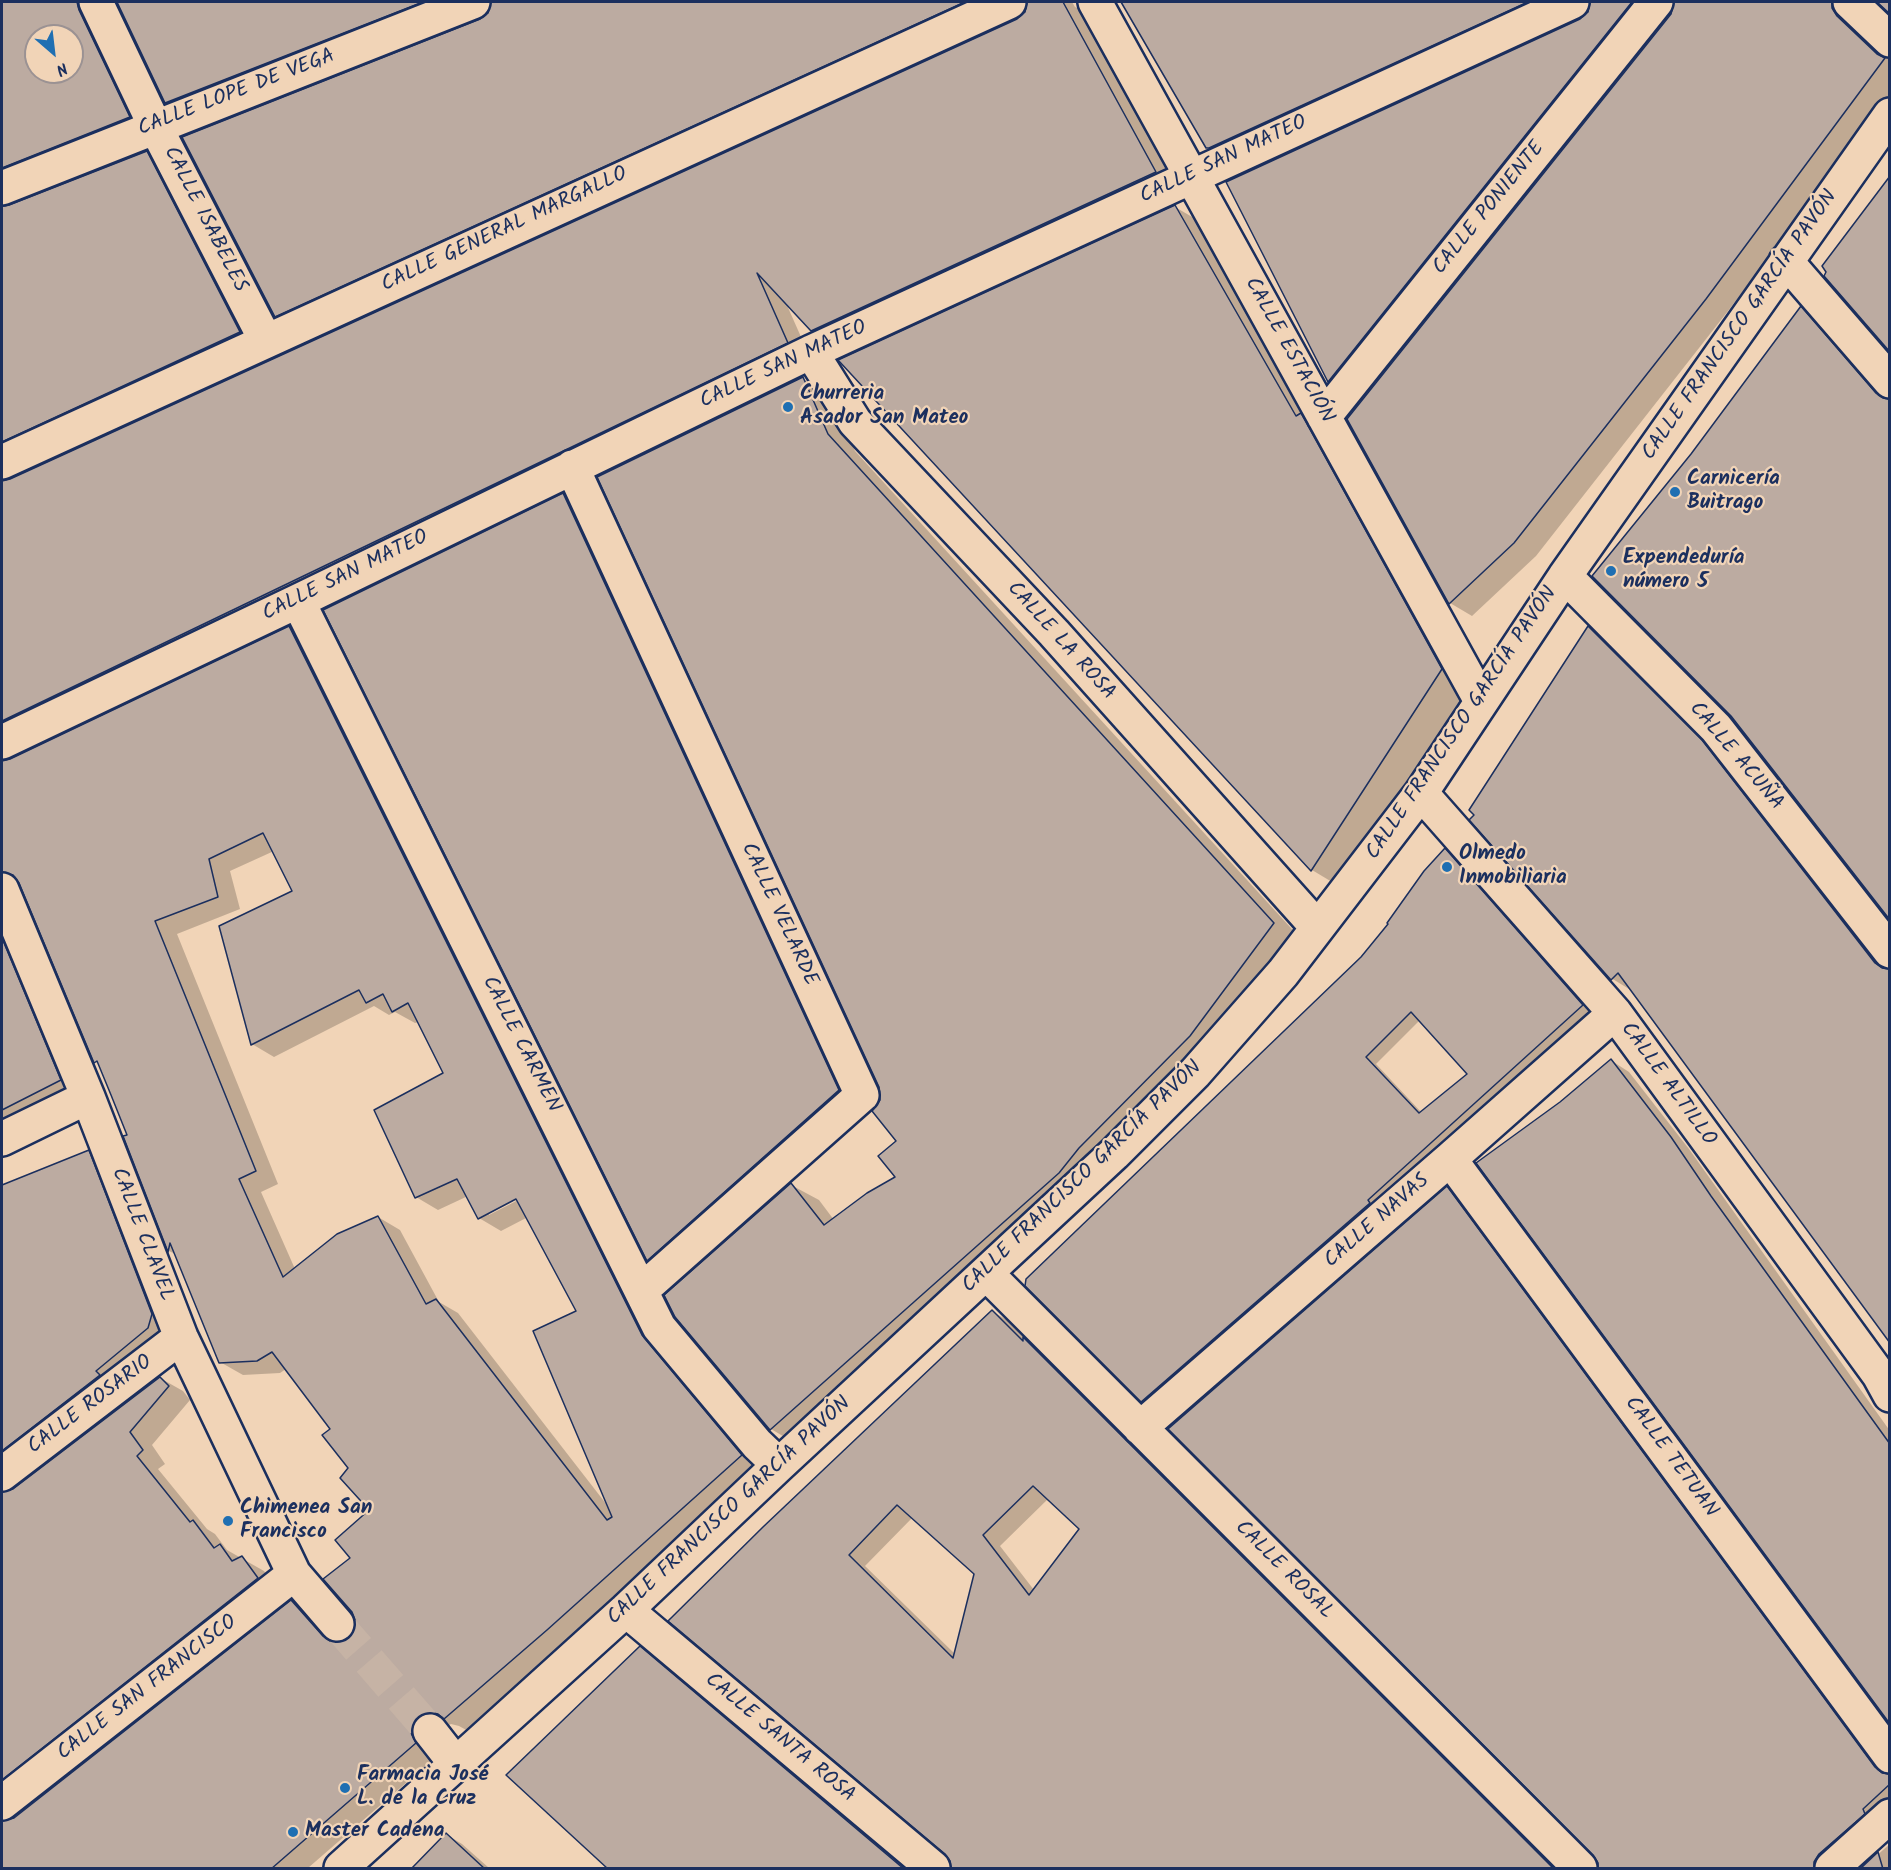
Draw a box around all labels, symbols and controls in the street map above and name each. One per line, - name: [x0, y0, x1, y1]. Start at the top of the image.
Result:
- north arrow: [24, 24, 84, 84]
- street label: CALLE LOPE DE VEGA: [135, 45, 339, 143]
- text: N: [51, 55, 72, 82]
- street label: CALLE SAN MATEO: [1137, 111, 1311, 211]
- street label: CALLE PONIENTE: [1429, 137, 1551, 281]
- street label: CALLE ISABELES: [156, 143, 252, 297]
- street label: CALLE GENERAL MARGALLO: [378, 163, 632, 299]
- street label: CALLE FRANCISCO GARCÍA PAVÓN: [1638, 186, 1844, 466]
- street label: CALLE ESTACIÓN: [1238, 274, 1338, 428]
- street label: CALLE SAN MATEO: [697, 316, 871, 416]
- place label: Churreria Asador San Mateo: [800, 382, 968, 432]
- marker: Churreria Asador San Mateo: [781, 400, 795, 414]
- place label: Carnicería Buitrago: [1687, 467, 1780, 517]
- marker: Carnicería Buitrago: [1668, 485, 1682, 499]
- street label: CALLE SAN MATEO: [259, 526, 433, 628]
- place label: Expendeduría número 5: [1623, 546, 1745, 596]
- marker: Expendeduría número 5: [1604, 564, 1618, 578]
- street label: CALLE LA ROSA: [1000, 578, 1120, 706]
- street label: CALLE FRANCISCO GARCÍA PAVÓN: [1362, 583, 1564, 865]
- street label: CALLE ACUÑA: [1682, 698, 1788, 816]
- street label: CALLE VELARDE: [734, 840, 822, 990]
- place label: Olmedo Inmobiliaria: [1459, 842, 1567, 892]
- marker: Olmedo Inmobiliaria: [1440, 860, 1454, 874]
- street label: CALLE CARMEN: [475, 973, 565, 1117]
- street label: CALLE ALTILLO: [1614, 1018, 1720, 1152]
- street label: CALLE FRANCISCO GARCÍA PAVÓN: [958, 1056, 1208, 1300]
- street label: CALLE CLAVEL: [104, 1165, 178, 1305]
- street label: CALLE NAVAS: [1320, 1169, 1436, 1275]
- street label: CALLE ROSARIO: [24, 1351, 158, 1461]
- street label: CALLE FRANCISCO GARCÍA PAVÓN: [603, 1392, 857, 1632]
- street label: CALLE TETUAN: [1618, 1393, 1722, 1523]
- place label: Chimenea San Francisco: [240, 1496, 372, 1546]
- marker: Chimenea San Francisco: [221, 1514, 235, 1528]
- street label: CALLE ROSAL: [1228, 1516, 1338, 1626]
- street label: CALLE SAN FRANCISCO: [53, 1611, 243, 1767]
- street label: CALLE SANTA ROSA: [699, 1669, 859, 1809]
- place label: Farmacia José L. de la Cruz: [357, 1763, 488, 1813]
- marker: Farmacia José L. de la Cruz: [338, 1781, 352, 1795]
- place label: Master Cadena: [305, 1819, 444, 1845]
- marker: Master Cadena: [286, 1825, 300, 1839]

